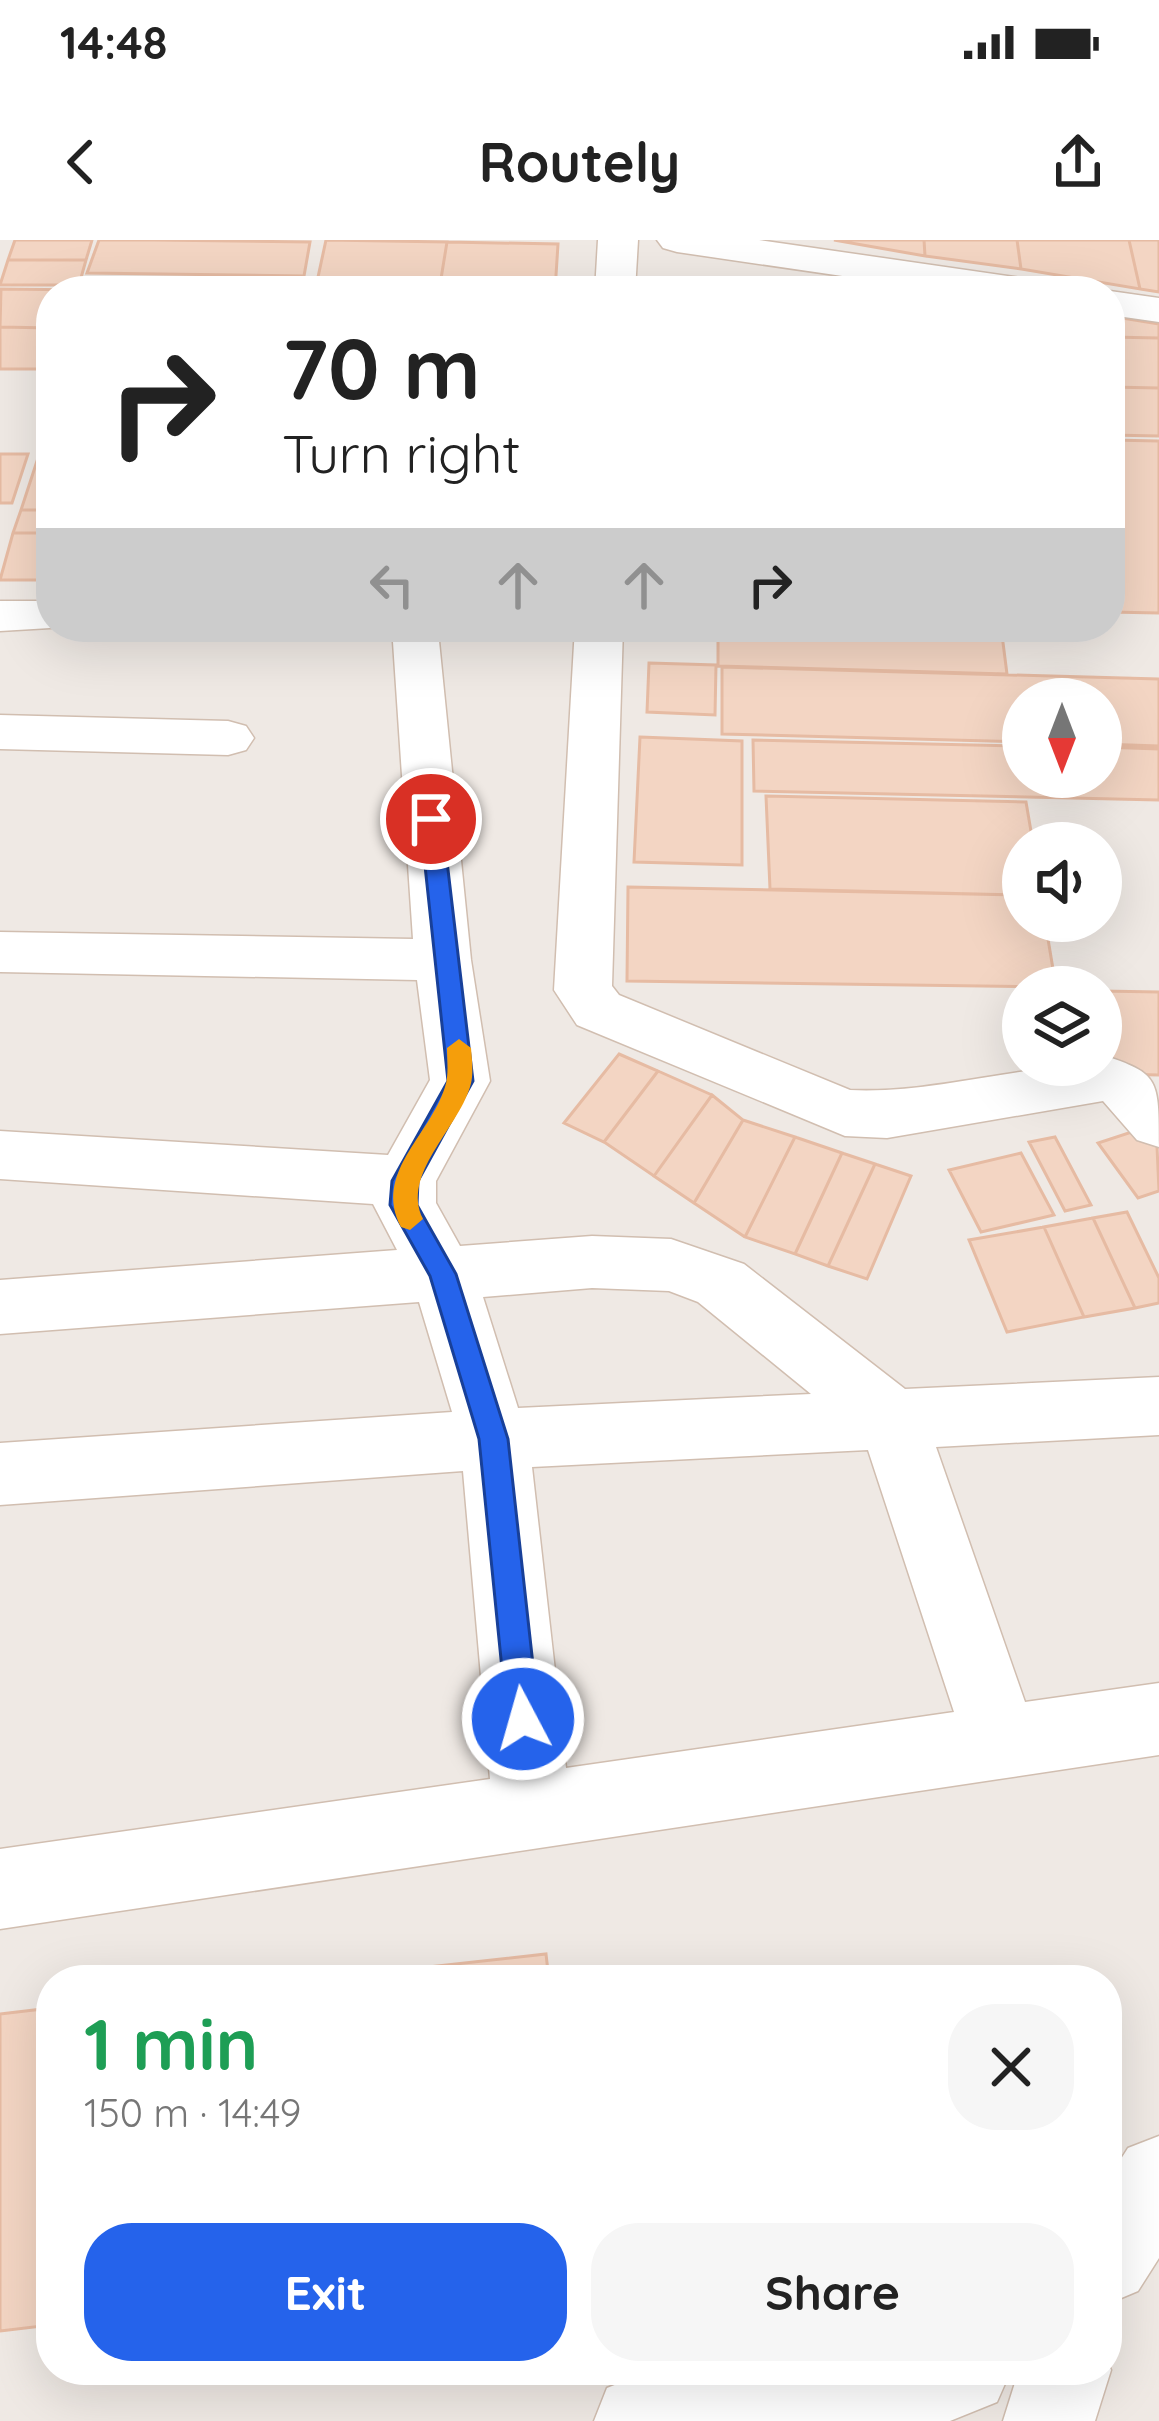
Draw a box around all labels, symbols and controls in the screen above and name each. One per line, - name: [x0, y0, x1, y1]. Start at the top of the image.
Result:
- text: 14:48: [60, 14, 167, 70]
- text: Routely: [479, 128, 680, 196]
- icon: back: [48, 129, 114, 195]
- icon: share: [1045, 129, 1111, 195]
- text: 70 m: [282, 315, 481, 420]
- icon: right: [84, 324, 240, 480]
- text: Turn right: [282, 419, 521, 487]
- icon: left: [359, 552, 425, 618]
- icon: ahead: [485, 552, 551, 618]
- icon: ahead: [611, 552, 677, 618]
- icon: right: [737, 552, 803, 618]
- north arrow: [1002, 678, 1122, 798]
- map controls: [1002, 678, 1122, 1086]
- pin: [380, 768, 482, 870]
- icon: arrive: [398, 786, 464, 852]
- button: sound: [1002, 822, 1122, 942]
- button: layers: [1002, 966, 1122, 1086]
- position arrow: [460, 1656, 586, 1782]
- text: 1 min: [84, 1998, 258, 2088]
- button: close: [948, 2004, 1074, 2130]
- text: 150 m · 14:49: [84, 2088, 301, 2137]
- button: Exit: [84, 2223, 567, 2361]
- button: Share: [591, 2223, 1074, 2361]

